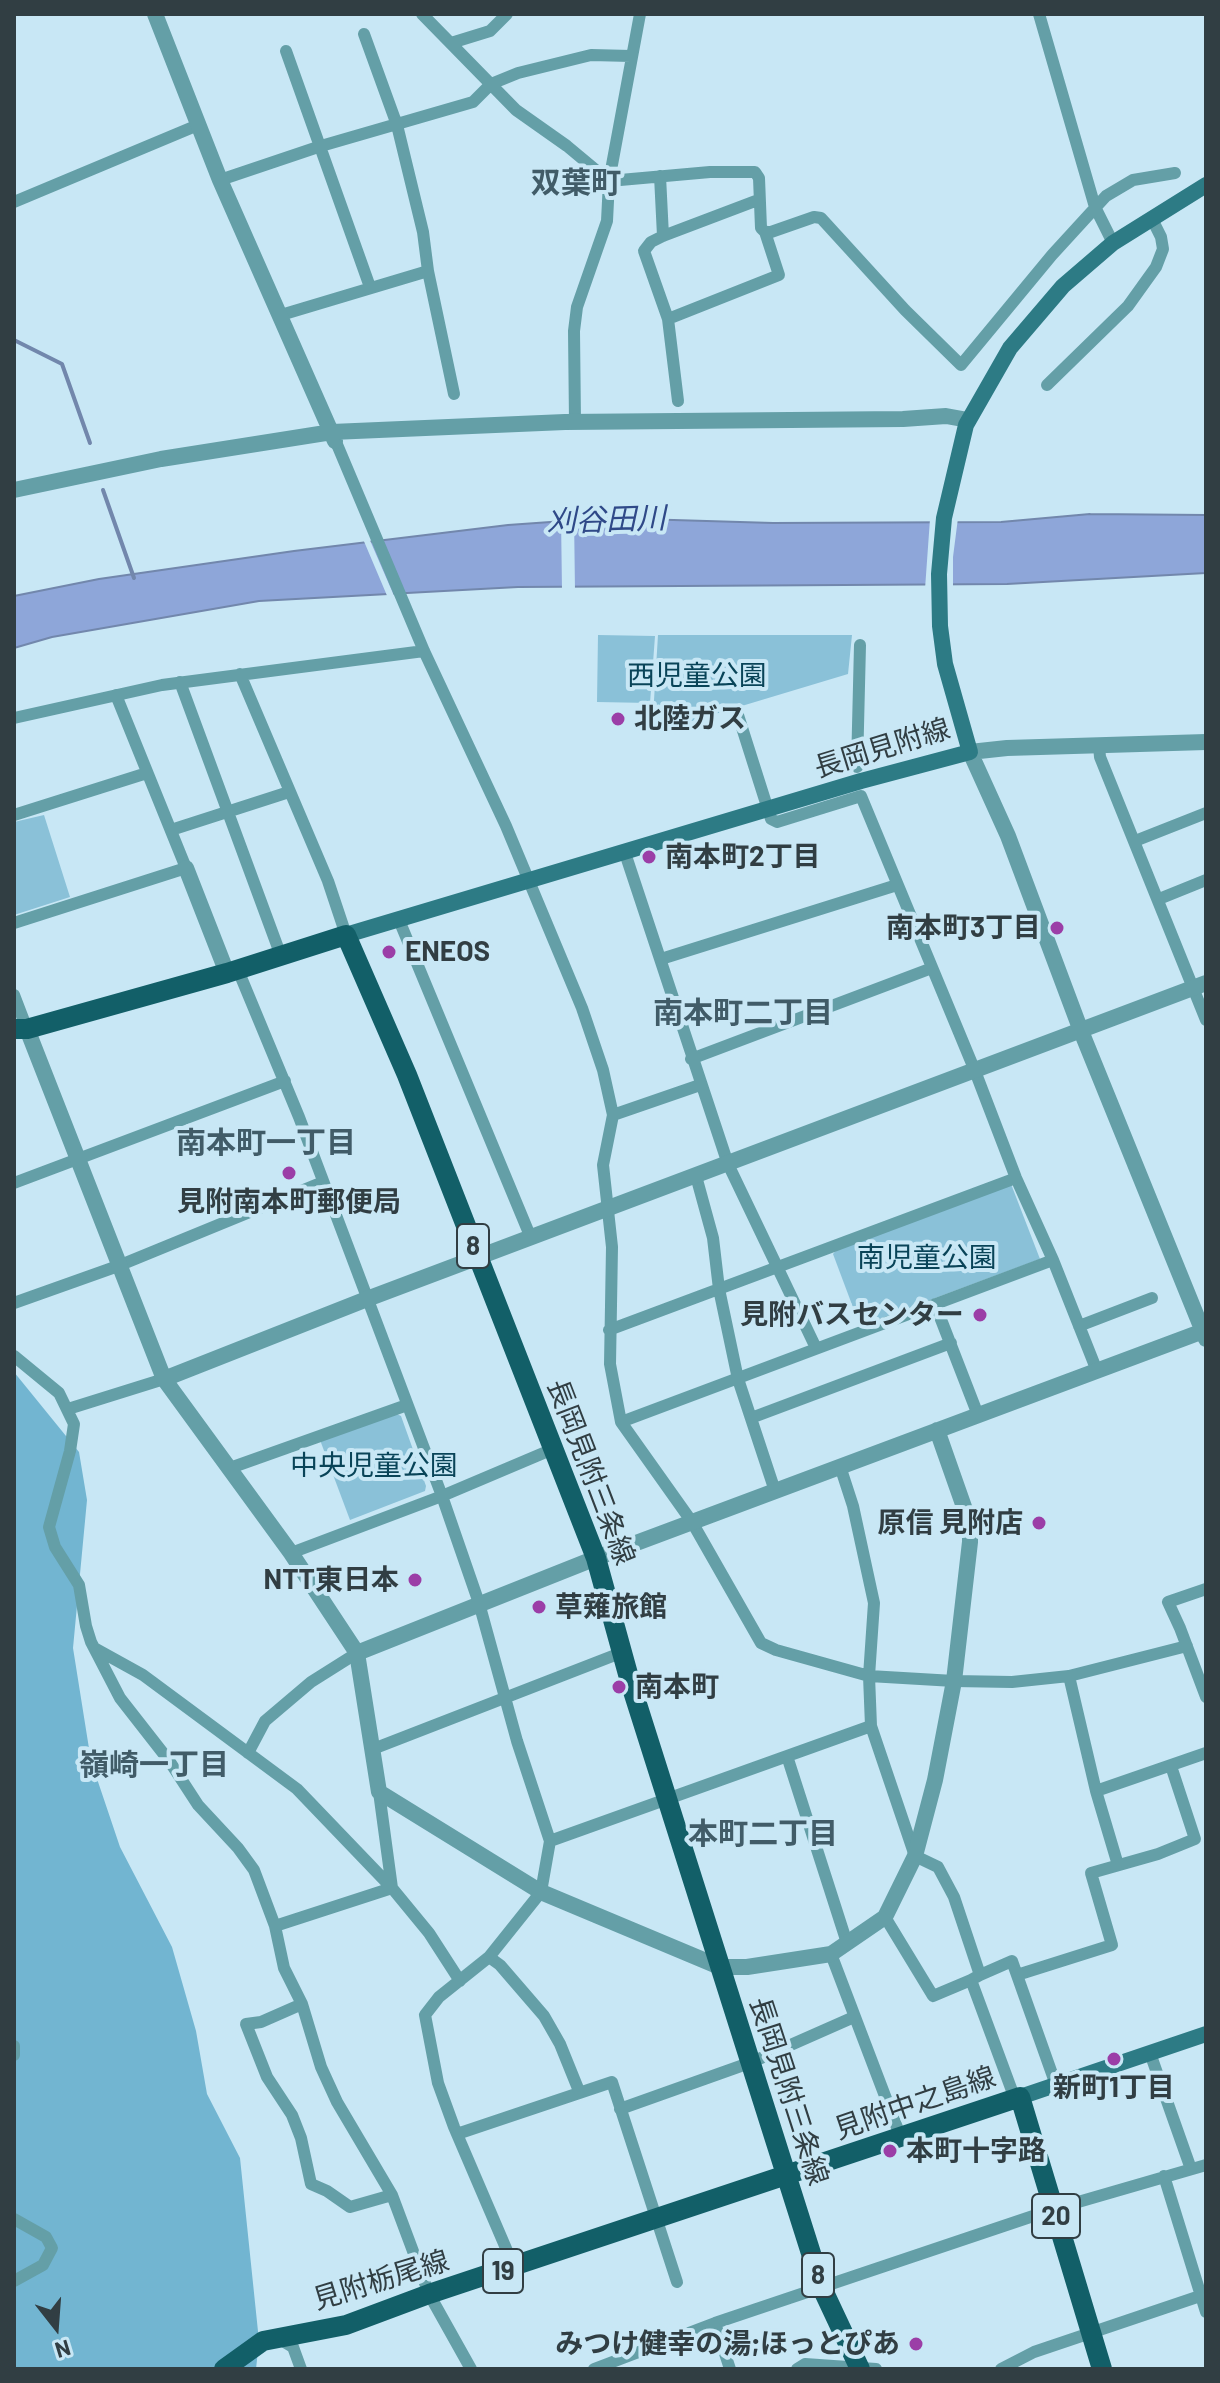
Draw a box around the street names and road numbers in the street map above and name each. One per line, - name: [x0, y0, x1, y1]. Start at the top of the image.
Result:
- street label: 長岡見附線: [810, 711, 954, 785]
- road number: 8: [457, 1224, 489, 1268]
- street label: 長岡見附三条線: [540, 1374, 642, 1570]
- street label: 長岡見附三条線: [743, 1993, 835, 2189]
- street label: 見附中之島線: [830, 2060, 1000, 2146]
- road number: 20: [1032, 2194, 1080, 2238]
- street label: 見附栃尾線: [309, 2243, 453, 2317]
- road number: 19: [483, 2249, 523, 2293]
- road number: 8: [802, 2253, 834, 2297]

